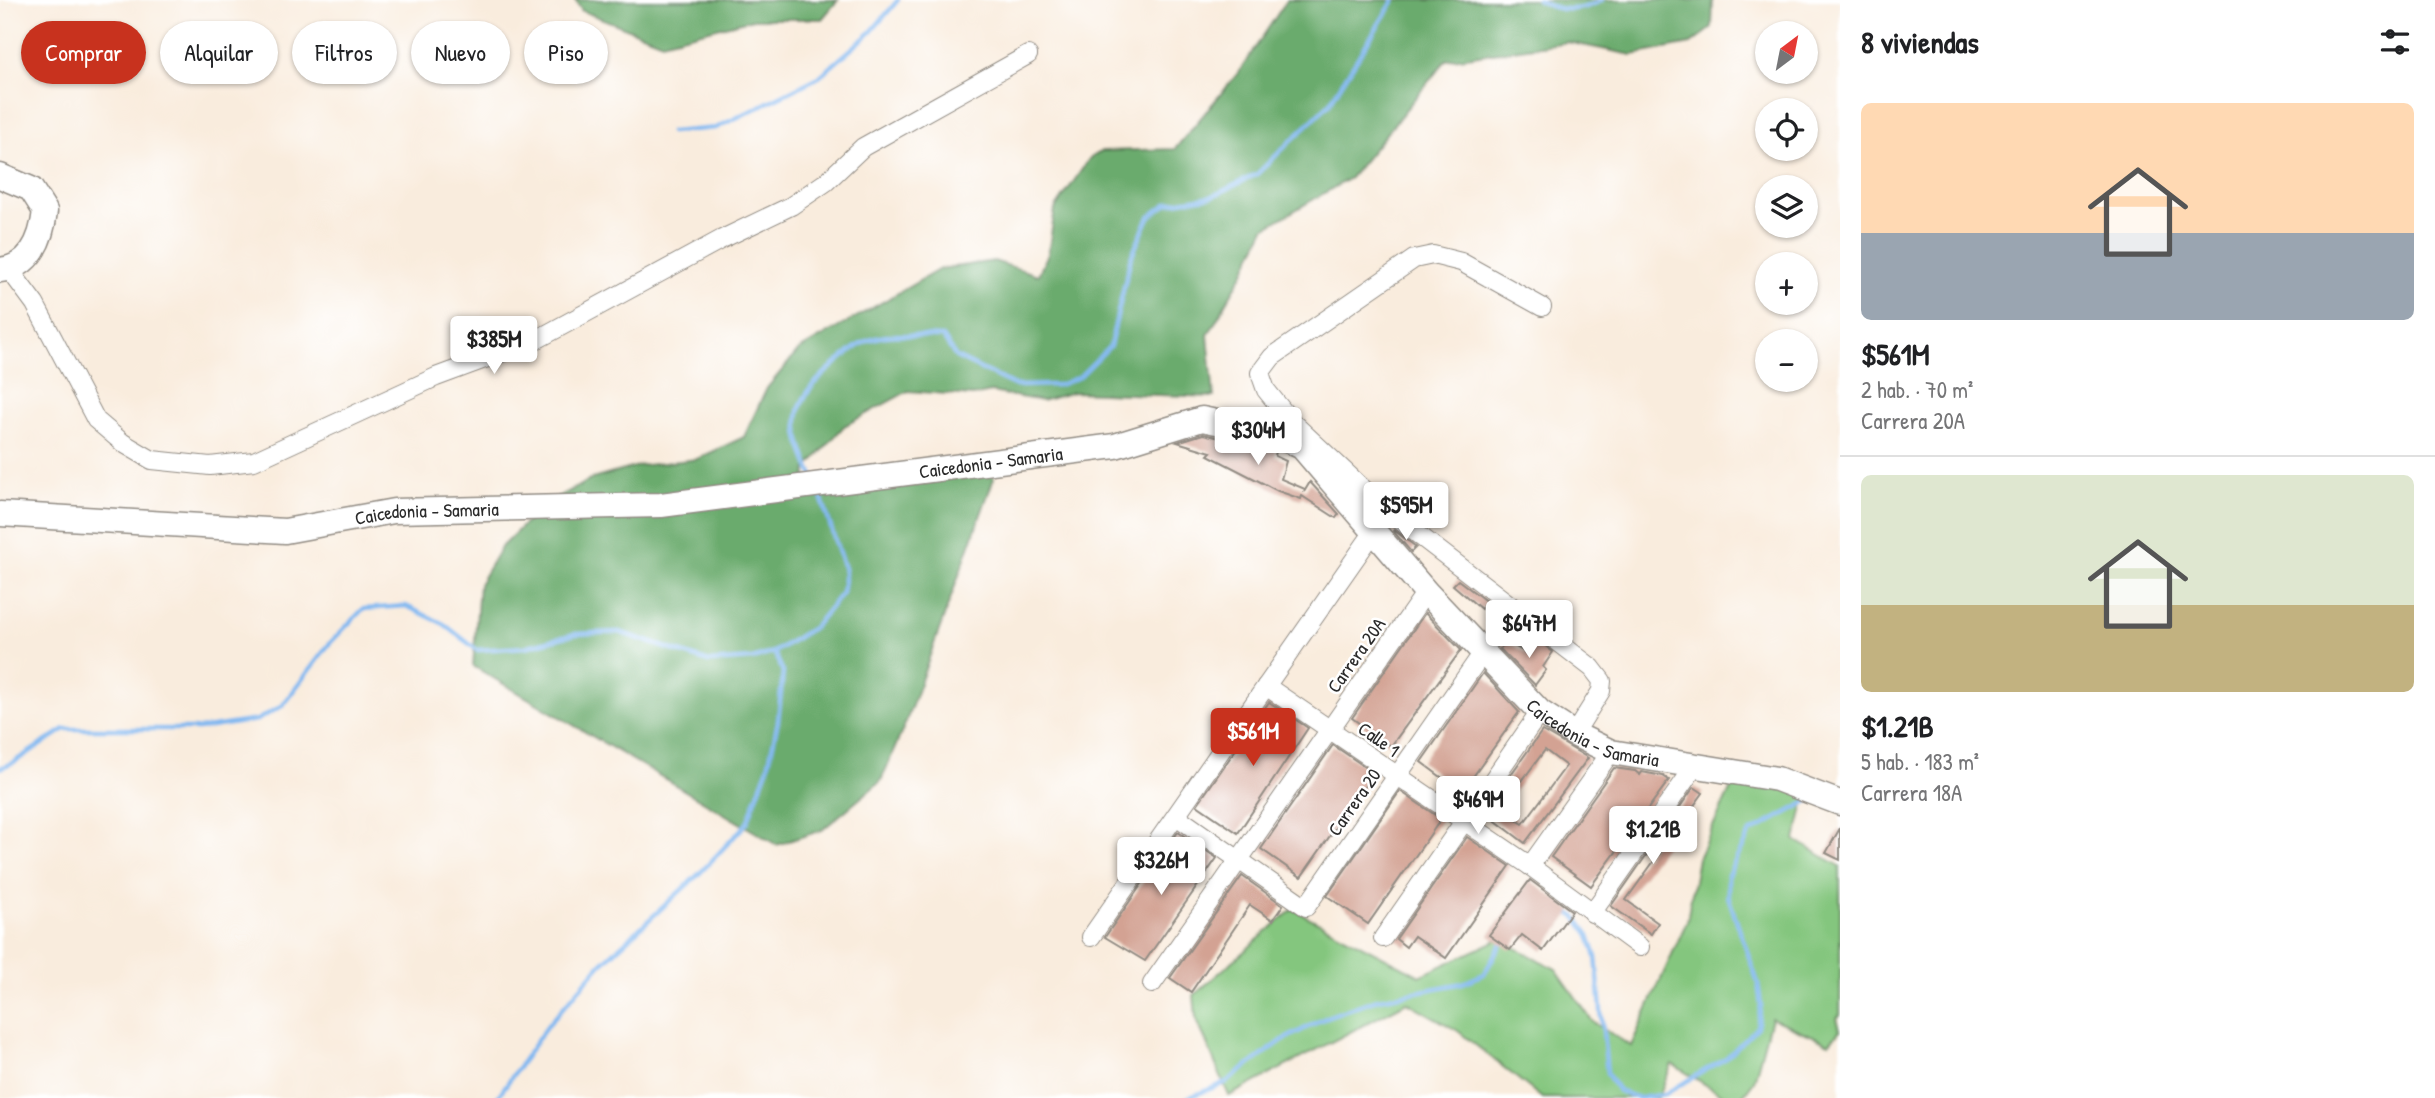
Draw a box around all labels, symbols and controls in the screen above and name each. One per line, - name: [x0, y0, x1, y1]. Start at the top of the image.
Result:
- chip: Comprar: [21, 21, 146, 84]
- chip: Alquilar: [160, 21, 278, 84]
- chip: Filtros: [292, 21, 397, 84]
- chip: Nuevo: [411, 21, 510, 84]
- chip: Piso: [524, 21, 608, 84]
- north arrow: [1755, 21, 1818, 84]
- map controls: [1755, 21, 1818, 392]
- text: 8 viviendas: [1861, 22, 1979, 62]
- icon: filters: [2376, 23, 2414, 61]
- button: locate: [1755, 98, 1818, 161]
- icon: home: [2075, 149, 2201, 275]
- button: layers: [1755, 175, 1818, 238]
- button: +: [1755, 252, 1818, 315]
- pin: $385M: [445, 316, 543, 376]
- text: $385M: [466, 323, 522, 354]
- button: −: [1755, 329, 1818, 392]
- text: $561M: [1861, 334, 1930, 374]
- text: 2 hab. · 70 m²: [1861, 374, 1973, 405]
- text: Carrera 20A: [1861, 405, 1965, 436]
- pin: $304M: [1209, 407, 1307, 467]
- text: $304M: [1231, 414, 1285, 445]
- street label: Caicedonia - Samaria: [917, 440, 1065, 484]
- pin: $595M: [1357, 482, 1455, 542]
- text: $595M: [1379, 489, 1433, 520]
- street label: Caicedonia - Samaria: [353, 496, 500, 531]
- icon: home: [2075, 521, 2201, 647]
- pin: $647M: [1480, 600, 1578, 660]
- text: $647M: [1502, 607, 1556, 638]
- street label: Carrera 20A: [1321, 612, 1391, 698]
- street label: Caicedonia - Samaria: [1521, 693, 1662, 773]
- text: $1.21B: [1861, 706, 1934, 746]
- pin: $561M: [1204, 708, 1302, 768]
- text: $561M: [1227, 715, 1279, 746]
- street label: Calle 1: [1353, 715, 1405, 763]
- text: 5 hab. · 183 m²: [1861, 746, 1979, 777]
- street label: Carrera 20: [1321, 763, 1387, 841]
- pin: $469M: [1429, 776, 1527, 836]
- text: Carrera 18A: [1861, 777, 1962, 808]
- text: $469M: [1452, 783, 1504, 814]
- pin: $1.21B: [1596, 806, 1710, 866]
- text: $1.21B: [1625, 813, 1681, 844]
- pin: $326M: [1112, 838, 1210, 897]
- text: $326M: [1133, 844, 1189, 875]

